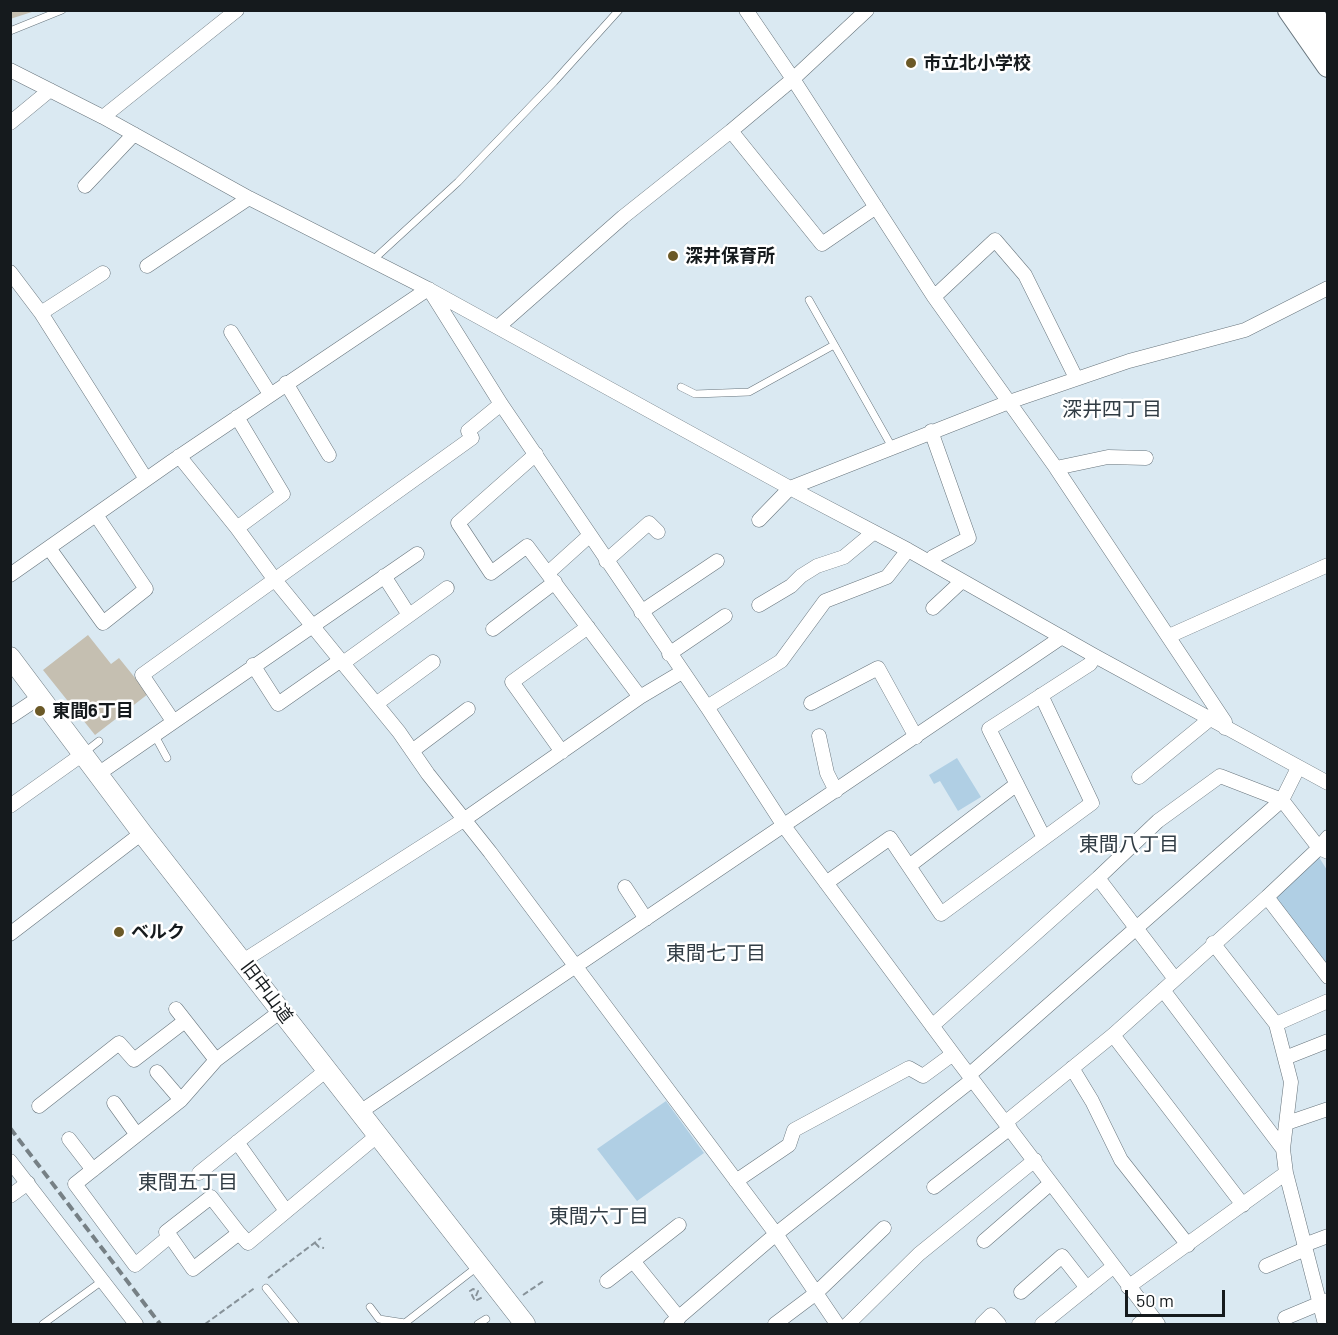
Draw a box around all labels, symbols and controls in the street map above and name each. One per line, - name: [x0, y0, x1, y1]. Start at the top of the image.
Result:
- place label: 市立北小学校: [923, 52, 1031, 74]
- marker: 市立北小学校: [904, 56, 918, 70]
- place label: 深井保育所: [685, 245, 775, 267]
- marker: 深井保育所: [666, 249, 680, 263]
- district label: 深井四丁目: [1062, 397, 1162, 421]
- place label: 東間6丁目: [52, 700, 134, 722]
- marker: 東間6丁目: [33, 704, 47, 718]
- district label: 東間八丁目: [1079, 832, 1179, 856]
- place label: ベルク: [131, 921, 185, 943]
- marker: ベルク: [112, 925, 126, 939]
- district label: 東間七丁目: [666, 941, 766, 965]
- street label: 旧中山道: [237, 957, 297, 1027]
- district label: 東間五丁目: [138, 1170, 238, 1194]
- district label: 東間六丁目: [549, 1204, 649, 1228]
- scale bar: [1128, 1278, 1228, 1316]
- text: 50 m: [1136, 1289, 1174, 1311]

